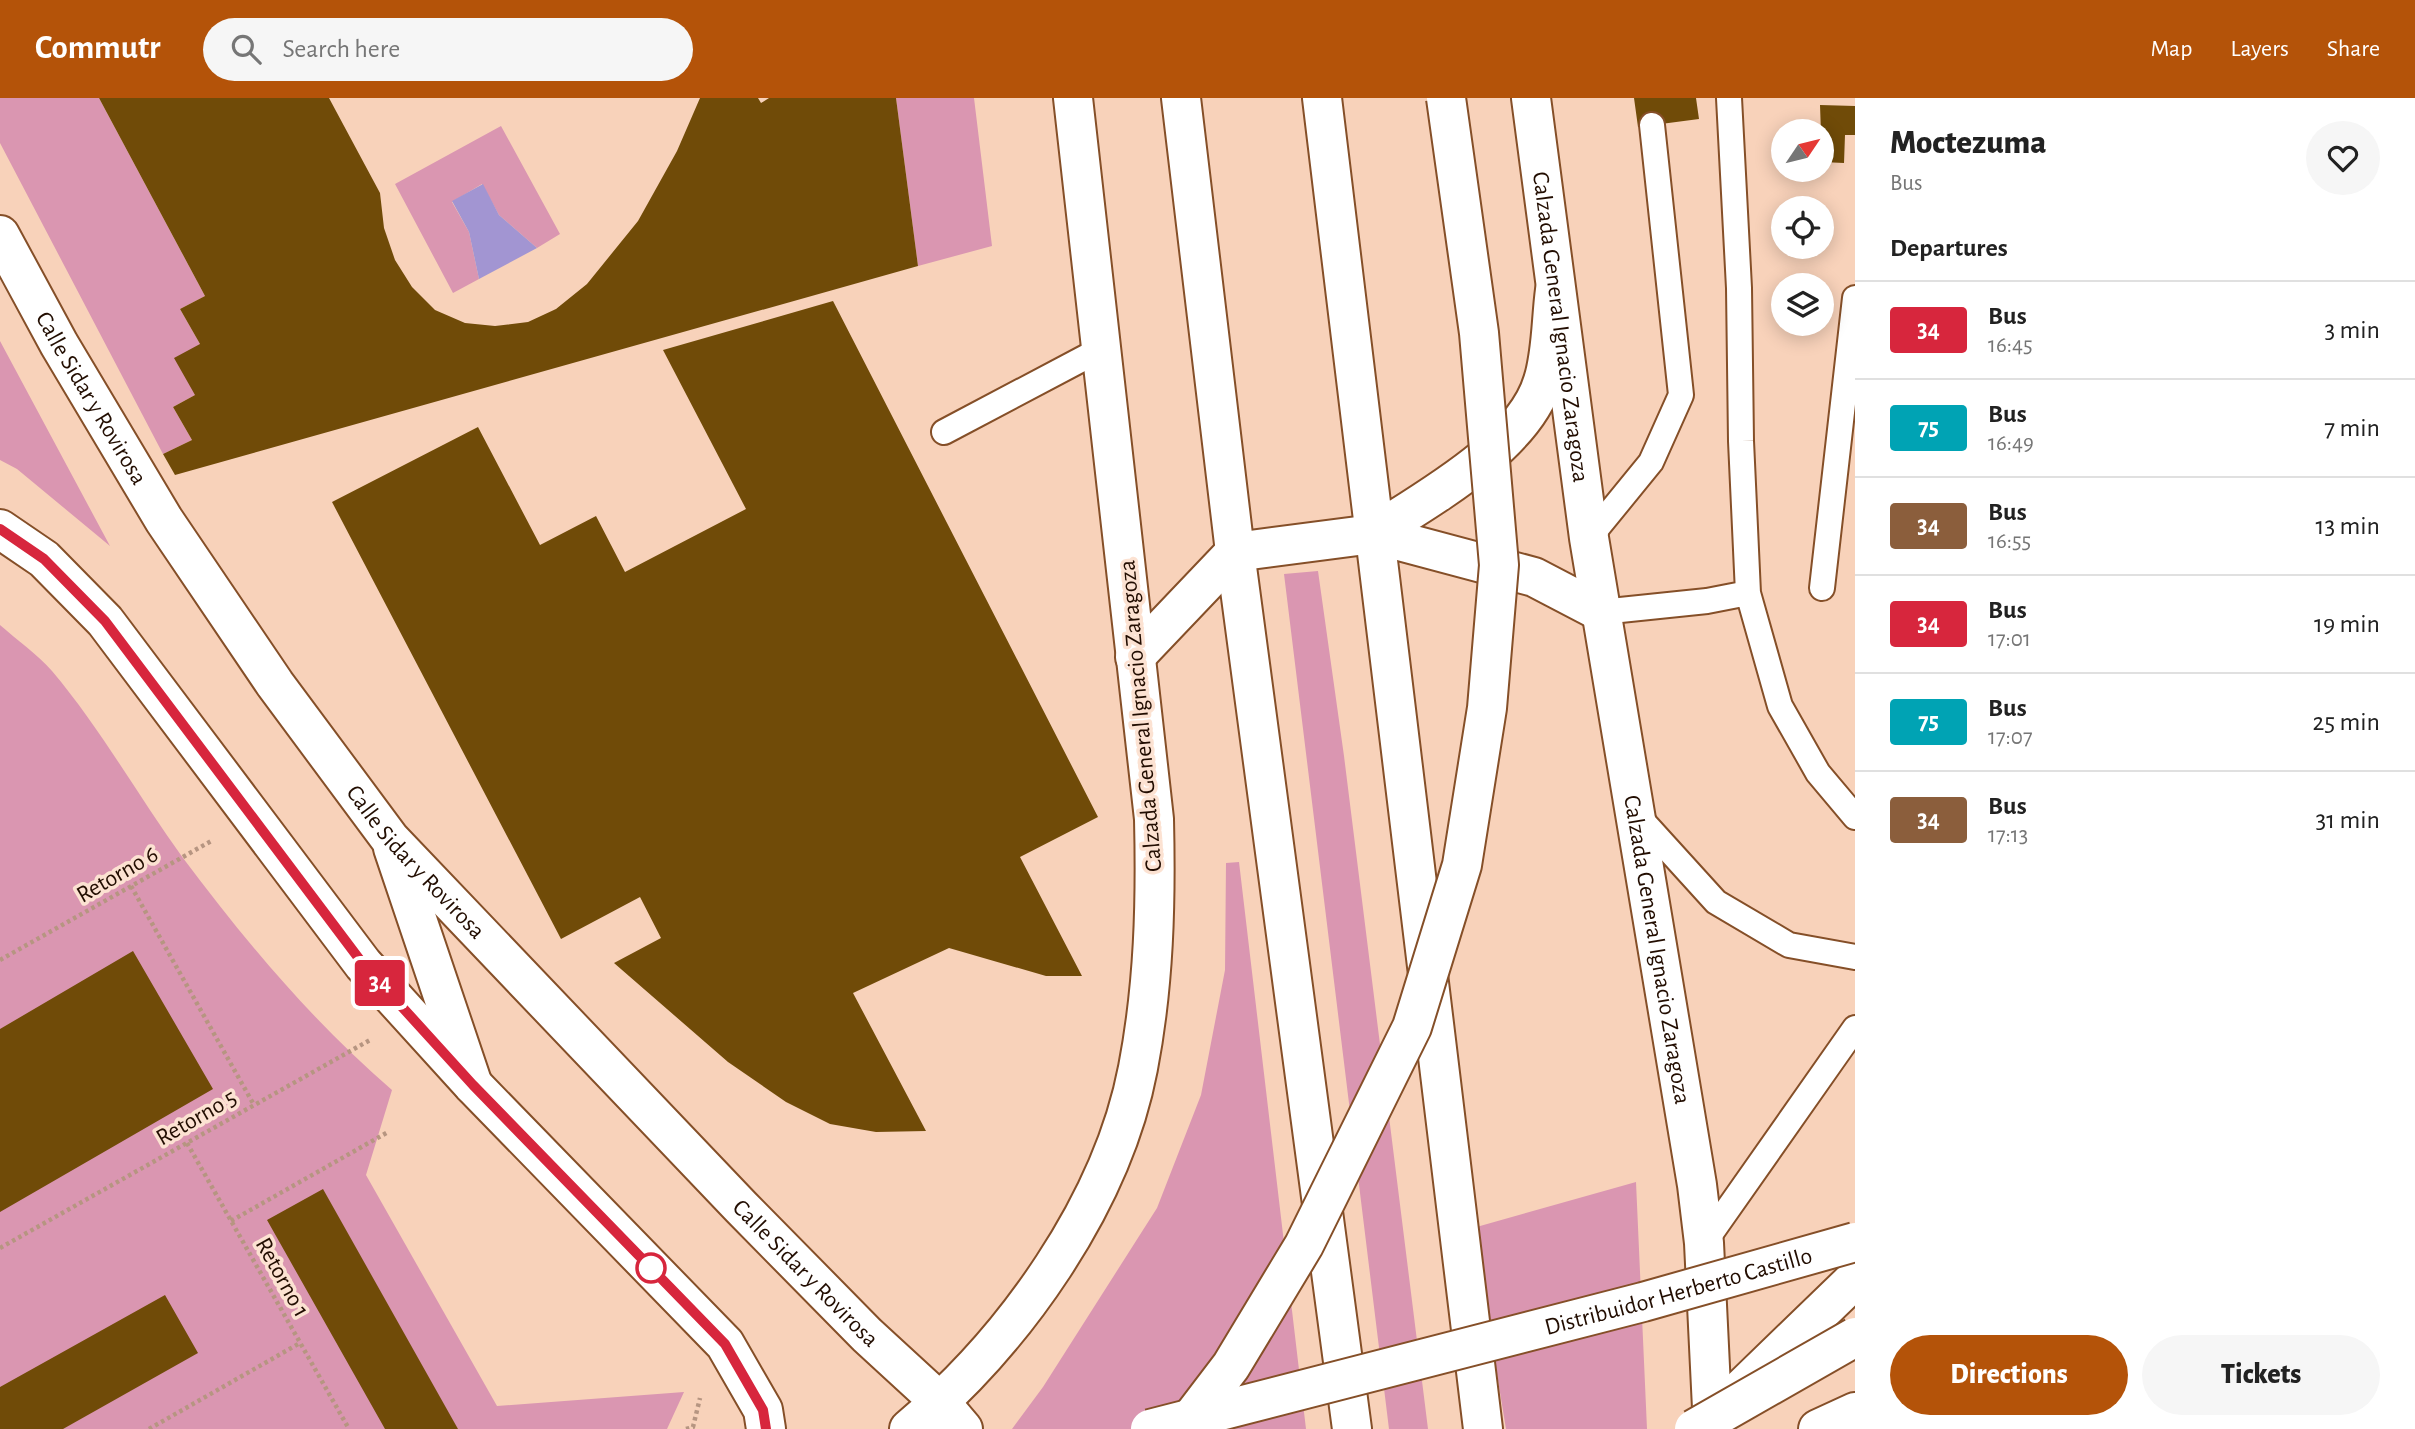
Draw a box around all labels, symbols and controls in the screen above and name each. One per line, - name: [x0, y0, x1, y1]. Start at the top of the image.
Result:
- search box: [203, 18, 693, 81]
- icon: search: [227, 30, 265, 68]
- text: Commutr: [35, 32, 161, 65]
- text: Search here: [283, 36, 400, 62]
- text: Map: [2150, 37, 2192, 61]
- text: Layers: [2230, 37, 2289, 61]
- text: Share: [2327, 37, 2380, 61]
- north arrow: [1771, 119, 1834, 182]
- map controls: [1771, 119, 1834, 336]
- button: heart: [2306, 121, 2380, 195]
- text: Moctezuma: [1890, 127, 2047, 160]
- street label: Calzada General Ignacio Zaragoza: [1528, 170, 1593, 484]
- text: Bus: [1890, 172, 1923, 195]
- button: locate: [1771, 196, 1834, 259]
- text: Departures: [1890, 235, 2008, 261]
- button: layers: [1771, 273, 1834, 336]
- text: Bus: [1988, 303, 2027, 329]
- street label: Calle Sidar y Rovirosa: [31, 308, 151, 489]
- text: 3 min: [2324, 317, 2380, 343]
- text: 34: [1917, 318, 1940, 342]
- text: 16:45: [1988, 334, 2033, 357]
- text: Bus: [1988, 401, 2027, 427]
- text: 7 min: [2324, 415, 2380, 441]
- text: 75: [1918, 416, 1939, 440]
- text: 16:49: [1988, 432, 2034, 455]
- text: Bus: [1988, 499, 2027, 525]
- text: 13 min: [2316, 513, 2380, 539]
- text: 34: [1917, 514, 1940, 538]
- text: 16:55: [1988, 530, 2031, 553]
- street label: Calzada General Ignacio Zaragoza: [1115, 559, 1167, 873]
- text: Bus: [1988, 597, 2027, 623]
- text: 19 min: [2314, 611, 2380, 637]
- text: 34: [1917, 612, 1940, 636]
- text: 17:01: [1988, 628, 2031, 651]
- text: Bus: [1988, 695, 2027, 721]
- text: 25 min: [2313, 709, 2380, 735]
- text: 75: [1918, 710, 1939, 734]
- text: 17:07: [1988, 726, 2033, 749]
- street label: Calle Sidar y Rovirosa: [341, 781, 489, 944]
- street label: Calzada General Ignacio Zaragoza: [1619, 793, 1694, 1106]
- text: Bus: [1988, 793, 2027, 819]
- text: 31 min: [2316, 807, 2380, 833]
- text: 34: [1917, 808, 1940, 832]
- text: 17:13: [1988, 824, 2028, 847]
- street label: Retorno 6: [73, 842, 162, 908]
- line badge: 34: [348, 960, 412, 1006]
- text: 34: [369, 971, 391, 995]
- street label: Retorno 5: [152, 1085, 241, 1150]
- street label: Calle Sidar y Rovirosa: [728, 1195, 883, 1352]
- street label: Retorno 1: [251, 1234, 314, 1321]
- street label: Distribuidor Herberto Castillo: [1542, 1244, 1815, 1340]
- unlabelled marker: [636, 1253, 666, 1283]
- button: Directions: [1890, 1335, 2128, 1415]
- button: Tickets: [2142, 1335, 2380, 1415]

